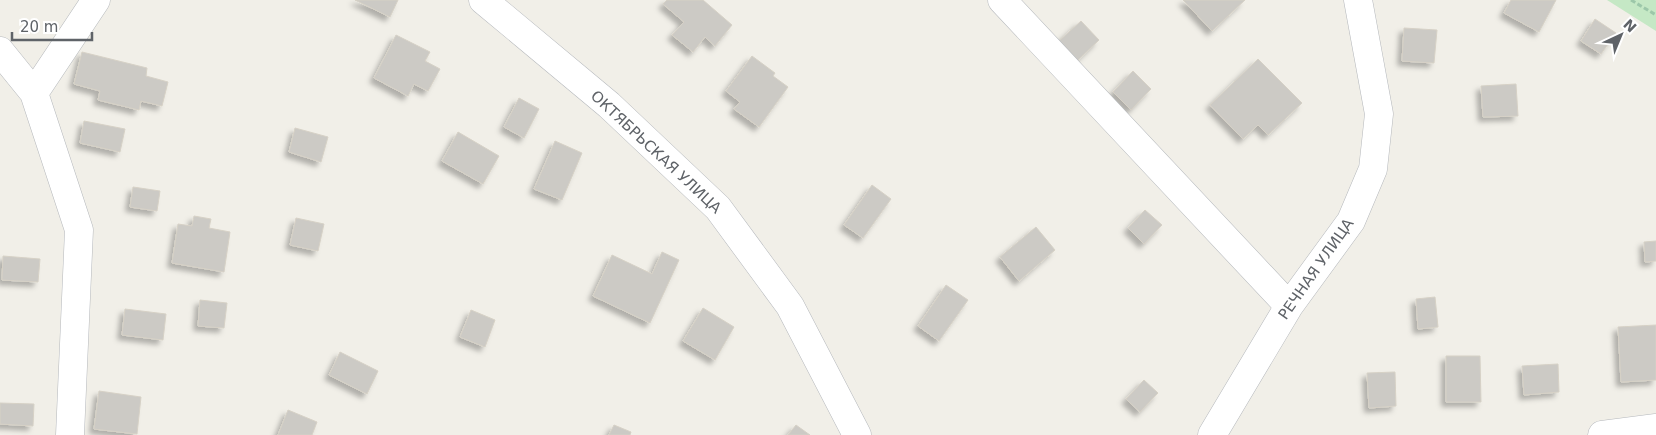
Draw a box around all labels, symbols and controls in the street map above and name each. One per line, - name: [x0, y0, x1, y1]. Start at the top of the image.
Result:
- scale bar: [12, 10, 92, 42]
- north arrow: [1596, 10, 1646, 60]
- text: N: [1620, 16, 1640, 35]
- text: 20 m: [20, 18, 58, 36]
- street label: ОКТЯБРЬСКАЯ УЛИЦА: [587, 87, 725, 218]
- street label: РЕЧНАЯ УЛИЦА: [1274, 214, 1358, 323]

